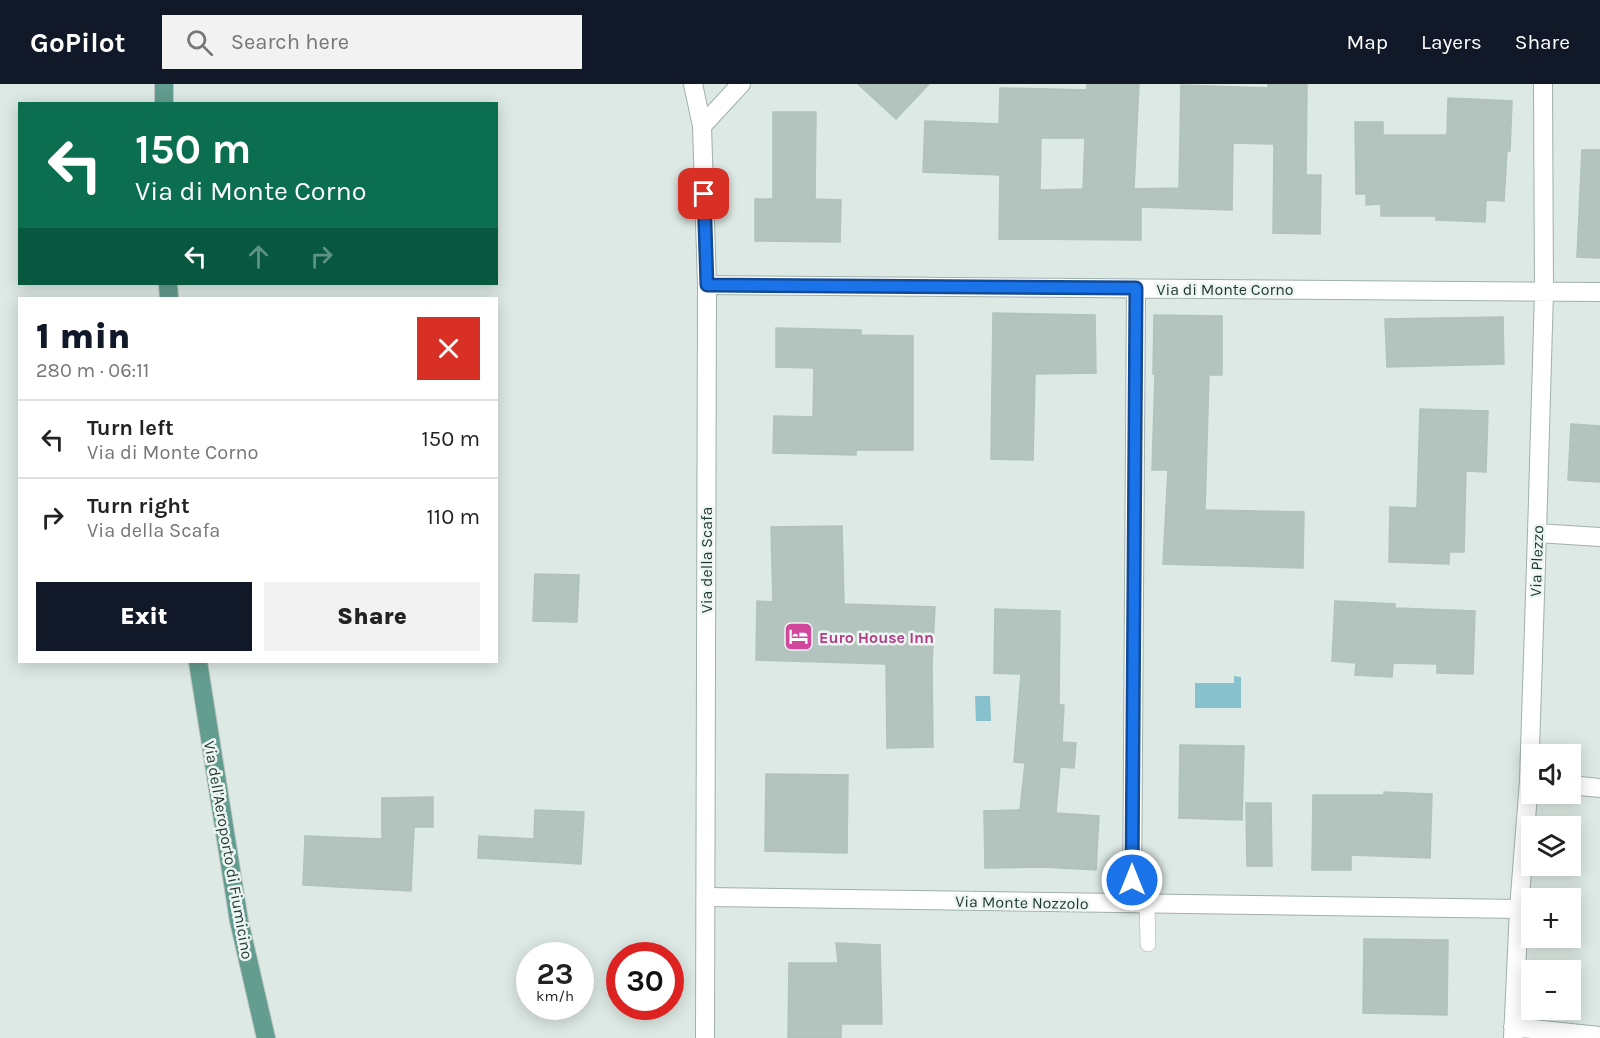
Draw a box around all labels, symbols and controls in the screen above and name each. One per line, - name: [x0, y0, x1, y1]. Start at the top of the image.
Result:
- search box: [162, 15, 582, 69]
- text: GoPilot: [30, 26, 126, 59]
- icon: search: [183, 26, 216, 59]
- text: Search here: [231, 29, 349, 55]
- text: Map: [1346, 30, 1388, 54]
- text: Layers: [1421, 30, 1482, 54]
- text: Share: [1515, 30, 1570, 54]
- text: 150 m: [135, 124, 251, 174]
- icon: left: [36, 126, 114, 204]
- pin: [678, 168, 729, 219]
- text: Via di Monte Corno: [135, 175, 366, 207]
- icon: arrive: [687, 177, 720, 210]
- icon: left: [179, 240, 212, 273]
- icon: ahead: [242, 240, 275, 273]
- icon: right: [305, 240, 338, 273]
- street label: Via di Monte Corno: [1156, 280, 1294, 299]
- text: 1 min: [36, 315, 130, 357]
- button: close: [417, 317, 480, 380]
- text: 280 m · 06:11: [36, 359, 149, 382]
- text: Turn left: [87, 415, 174, 441]
- icon: left: [36, 423, 69, 456]
- text: 150 m: [421, 426, 480, 452]
- text: Via di Monte Corno: [87, 441, 258, 464]
- text: Turn right: [87, 493, 190, 519]
- icon: right: [36, 501, 69, 534]
- text: 110 m: [427, 504, 480, 530]
- street label: Via della Scafa: [697, 507, 716, 613]
- text: Via della Scafa: [87, 519, 220, 542]
- street label: Via Plezzo: [1526, 525, 1547, 597]
- button: Exit: [36, 582, 252, 651]
- button: Share: [264, 582, 480, 651]
- hotel icon: Euro House Inn: [782, 621, 814, 653]
- place label: Euro House Inn: [819, 628, 934, 647]
- street label: Via dell'Aeroporto di Fiumicino: [200, 739, 257, 961]
- map controls: [1521, 744, 1581, 1020]
- button: sound: [1521, 744, 1581, 804]
- button: layers: [1521, 816, 1581, 876]
- position arrow: [1100, 848, 1164, 912]
- button: +: [1521, 888, 1581, 948]
- street label: Via Monte Nozzolo: [955, 892, 1089, 913]
- speed limit sign: 30: [606, 942, 684, 1020]
- text: 23: [537, 956, 573, 992]
- button: −: [1521, 960, 1581, 1020]
- text: km/h: [536, 987, 574, 1005]

